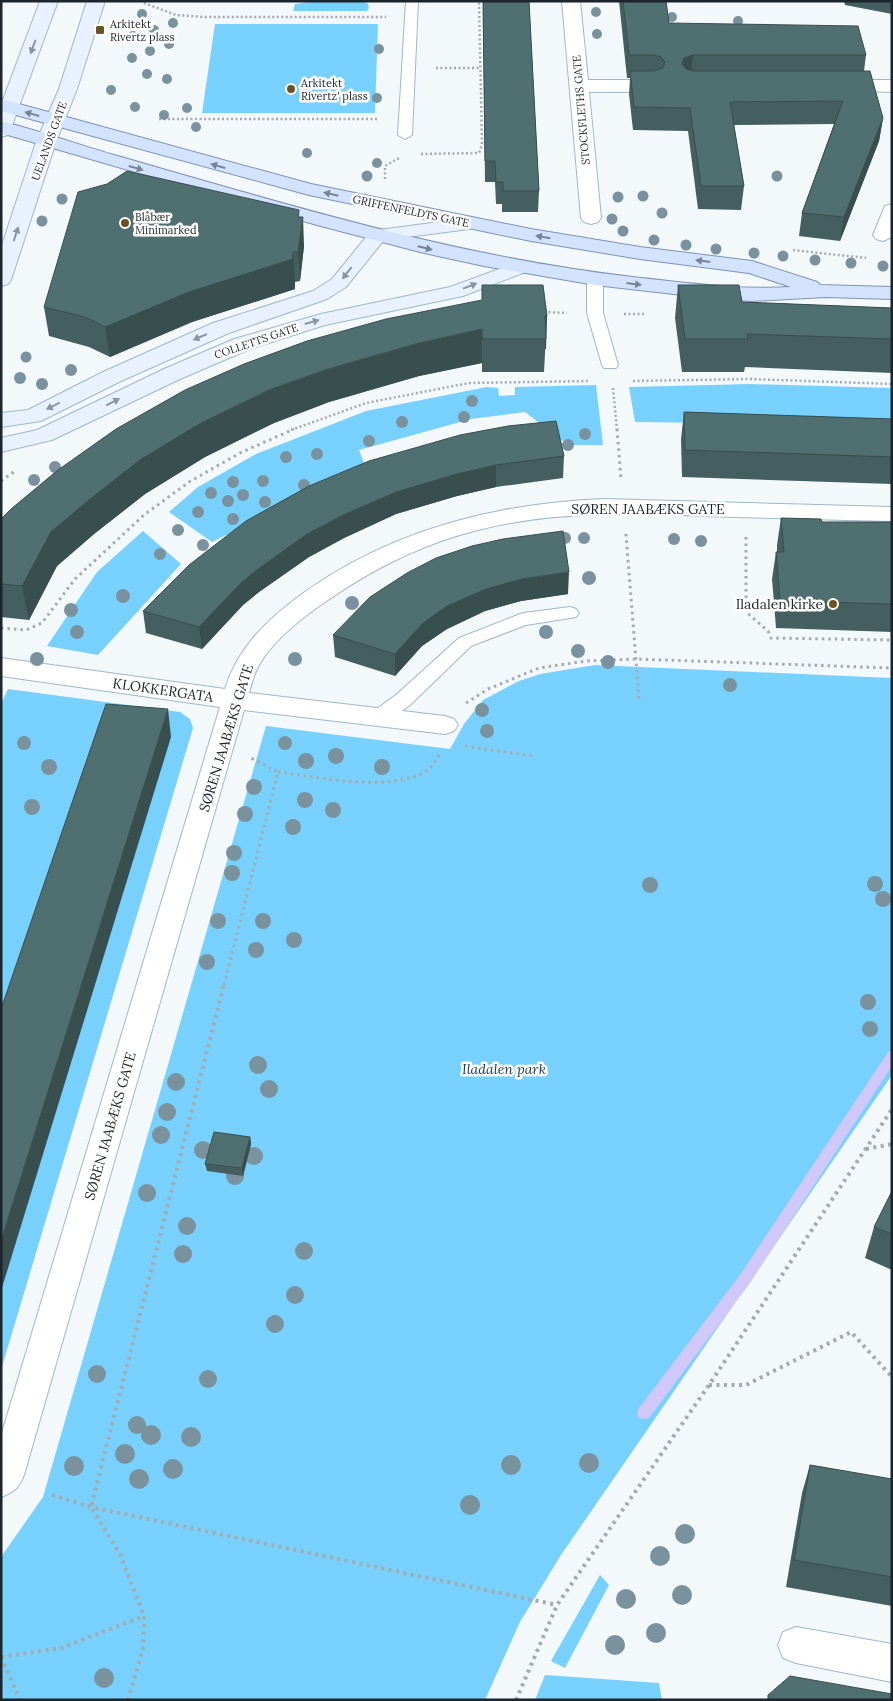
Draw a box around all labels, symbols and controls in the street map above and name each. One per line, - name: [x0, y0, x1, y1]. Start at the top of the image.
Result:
- place label: Arkitekt Rivertz plass: [109, 17, 175, 44]
- marker: Arkitekt Rivertz plass: [94, 24, 106, 36]
- one-way arrow: [29, 40, 37, 55]
- street label: STOCKFLETHS GATE: [569, 54, 593, 165]
- place label: Arkitekt Rivertz' plass: [300, 76, 368, 103]
- marker: Arkitekt Rivertz' plass: [285, 83, 297, 95]
- street label: UELANDS GATE: [28, 99, 70, 182]
- one-way arrow: [25, 110, 40, 118]
- one-way arrow: [211, 161, 226, 169]
- one-way arrow: [128, 164, 143, 172]
- one-way arrow: [323, 190, 339, 198]
- street label: GRIFFENFELDTS GATE: [351, 192, 471, 230]
- place label: Blåbær Minimarked: [135, 210, 197, 237]
- marker: Blåbær Minimarked: [119, 217, 131, 229]
- one-way arrow: [13, 226, 21, 241]
- one-way arrow: [534, 233, 550, 241]
- one-way arrow: [418, 244, 433, 252]
- one-way arrow: [695, 257, 711, 265]
- one-way arrow: [341, 266, 352, 279]
- one-way arrow: [626, 280, 642, 288]
- one-way arrow: [463, 282, 478, 290]
- one-way arrow: [304, 318, 319, 326]
- street label: COLLETTS GATE: [212, 320, 300, 362]
- one-way arrow: [193, 333, 207, 341]
- one-way arrow: [105, 398, 120, 406]
- one-way arrow: [46, 402, 60, 410]
- street label: SØREN JAABÆKS GATE: [571, 500, 725, 518]
- place label: Iladalen kirke: [736, 595, 823, 613]
- marker: Iladalen kirke: [827, 598, 839, 610]
- street label: SØREN JAABÆKS GATE: [195, 662, 257, 814]
- street label: KLOKKERGATA: [112, 674, 215, 706]
- street label: SØREN JAABÆKS GATE: [80, 1050, 140, 1202]
- park label: Iladalen park: [462, 1060, 546, 1078]

